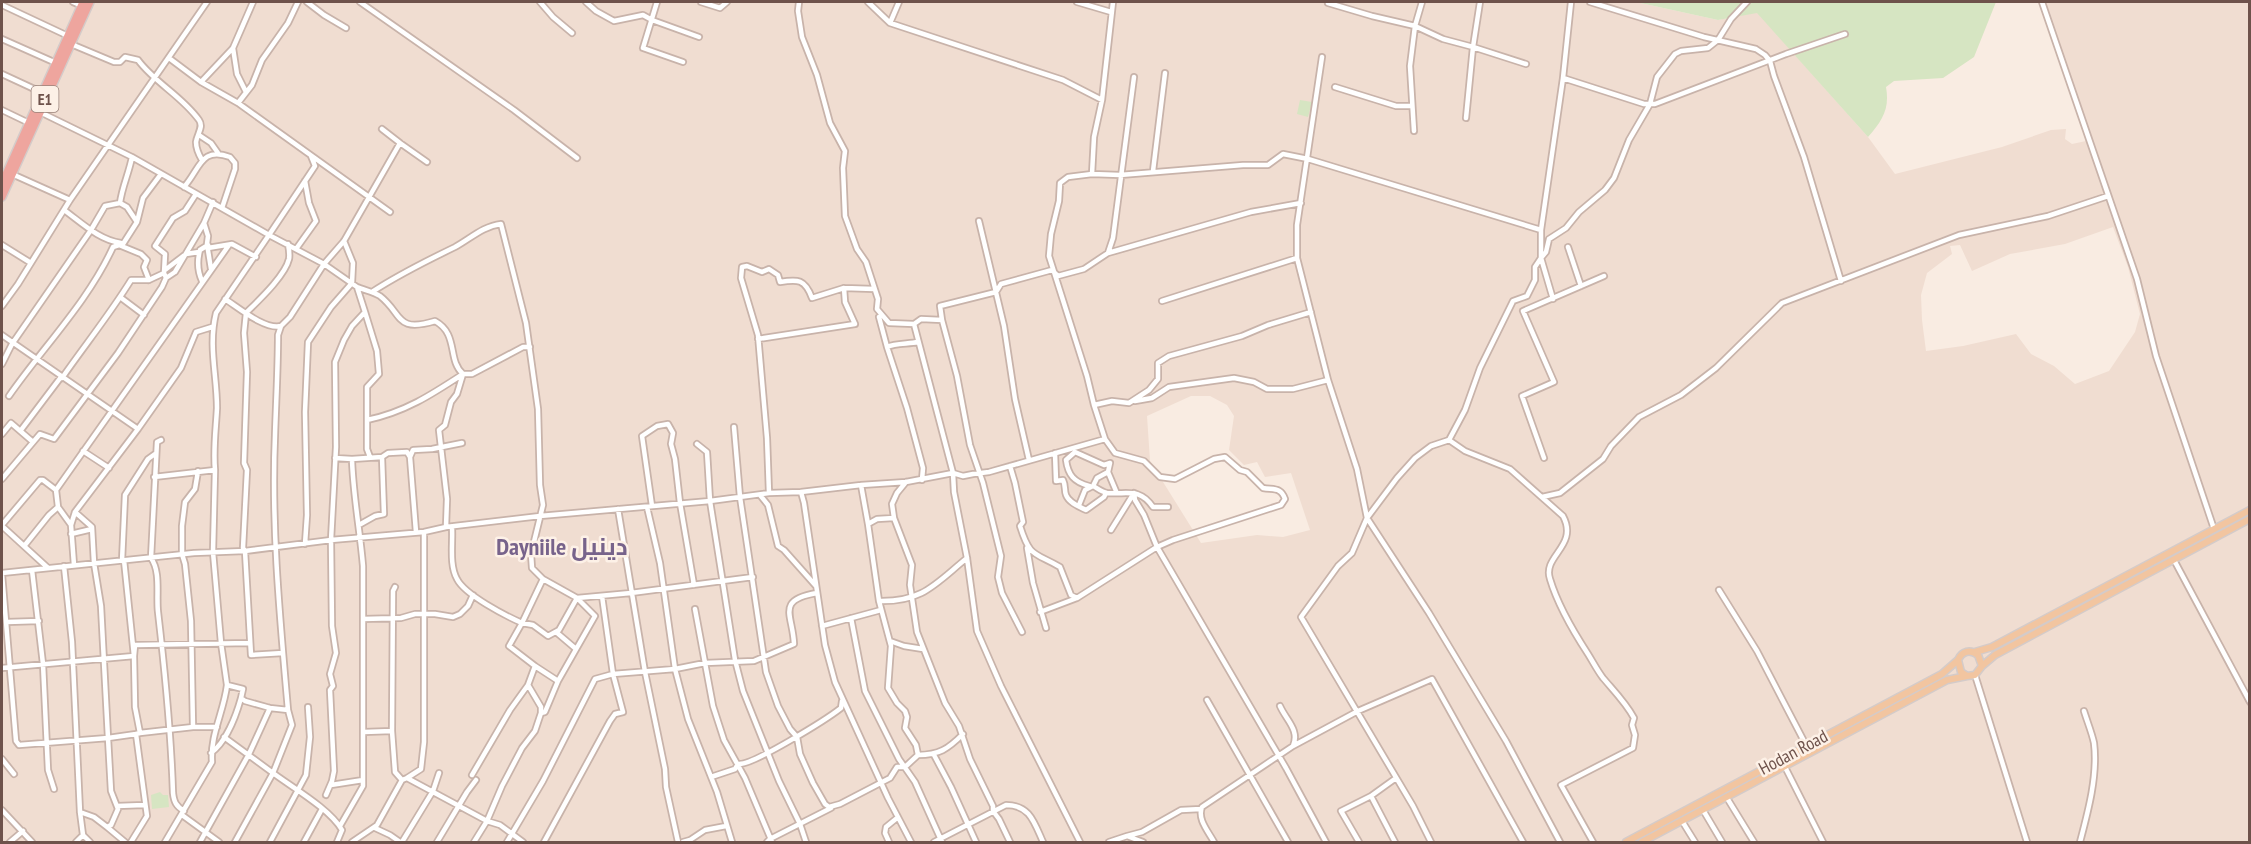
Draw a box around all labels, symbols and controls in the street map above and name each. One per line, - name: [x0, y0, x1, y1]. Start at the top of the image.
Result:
- road number: E1: [32, 86, 58, 112]
- district label: Dayniile دينيل: [496, 531, 628, 562]
- street label: Hodan Road: [1755, 724, 1831, 780]

